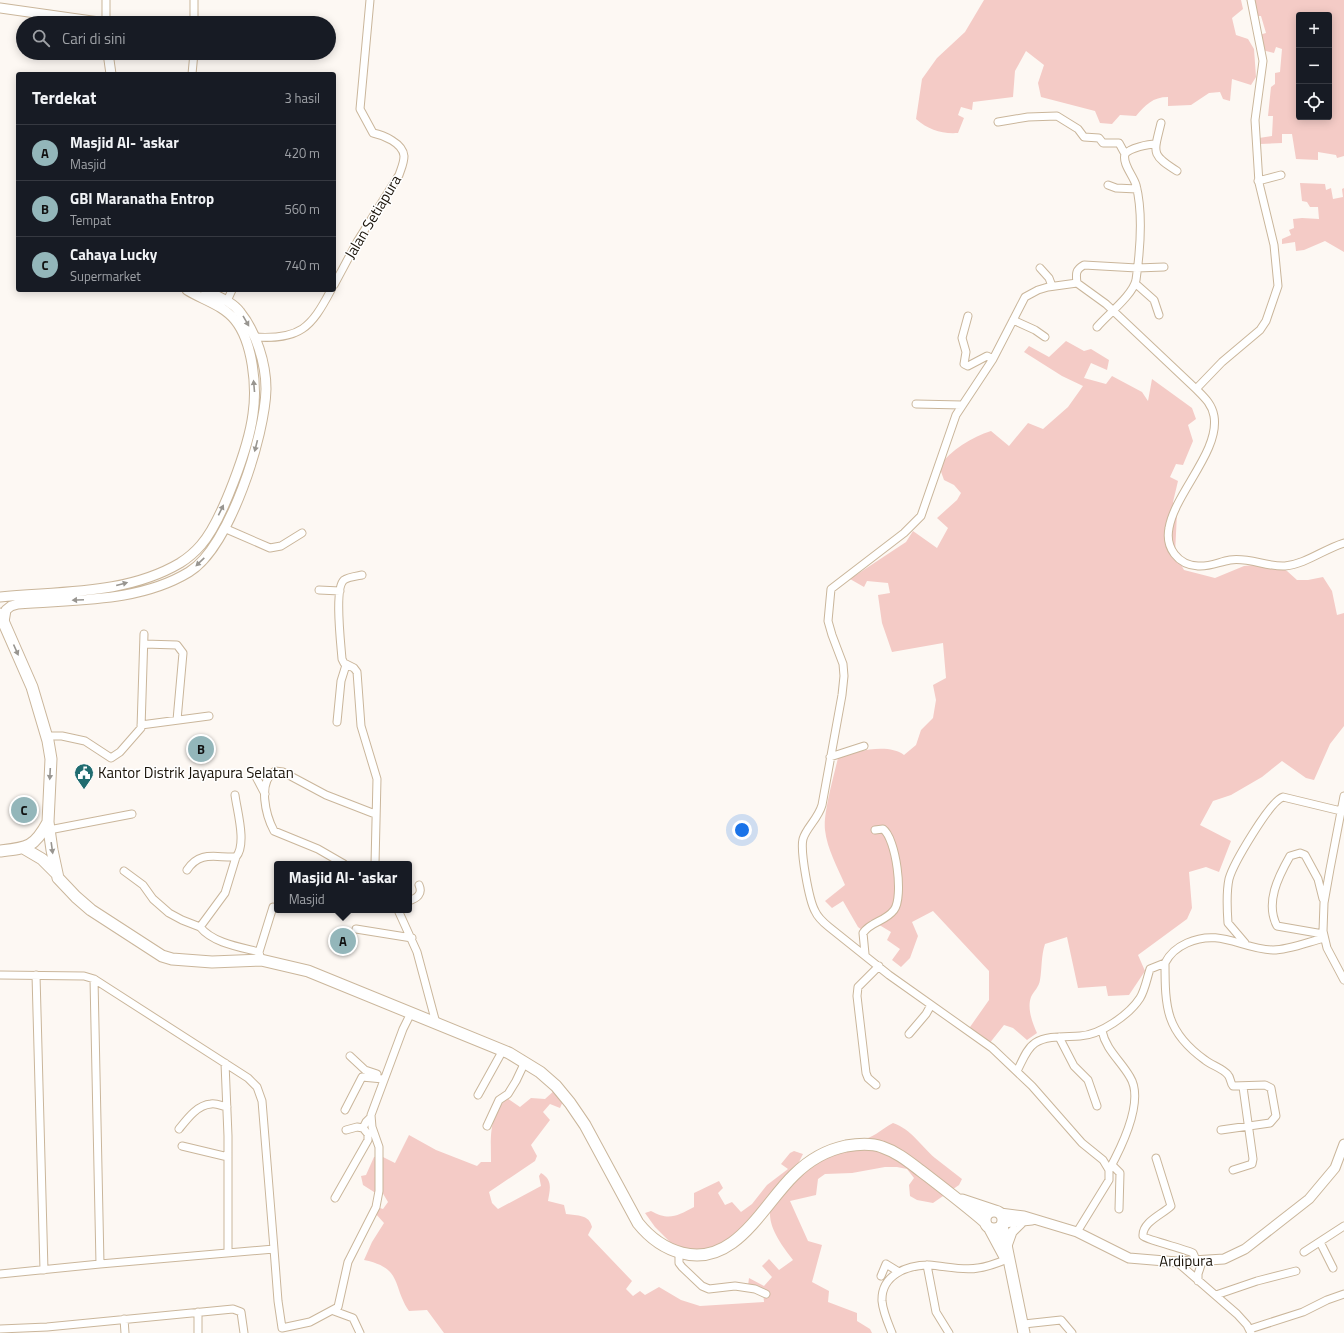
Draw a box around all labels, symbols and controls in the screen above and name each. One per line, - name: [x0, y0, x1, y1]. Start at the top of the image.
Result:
- map controls: [1296, 12, 1332, 120]
- button: +: [1296, 12, 1332, 48]
- search box: [16, 16, 336, 60]
- icon: search: [30, 27, 52, 49]
- text: Cari di sini: [62, 27, 126, 50]
- button: −: [1296, 48, 1332, 84]
- button: locate: [1296, 84, 1332, 120]
- text: Terdekat: [32, 85, 96, 111]
- text: 3 hasil: [284, 88, 320, 108]
- text: Masjid Al- 'askar: [70, 131, 179, 154]
- text: A: [41, 143, 49, 163]
- text: 420 m: [284, 143, 320, 163]
- text: Masjid: [70, 154, 106, 174]
- street label: Jalan Setiapura: [338, 170, 407, 263]
- text: GBI Maranatha Entrop: [70, 187, 214, 210]
- text: B: [41, 199, 49, 219]
- text: 560 m: [284, 199, 320, 219]
- text: Tempat: [70, 210, 111, 230]
- text: Cahaya Lucky: [70, 243, 157, 266]
- text: C: [41, 255, 49, 275]
- text: 740 m: [284, 255, 320, 275]
- text: Supermarket: [70, 266, 141, 286]
- one-way arrow: [242, 315, 249, 327]
- one-way arrow: [251, 380, 258, 392]
- one-way arrow: [252, 440, 258, 453]
- one-way arrow: [218, 504, 224, 516]
- one-way arrow: [195, 557, 205, 567]
- one-way arrow: [116, 581, 128, 587]
- one-way arrow: [71, 597, 84, 603]
- one-way arrow: [13, 644, 19, 656]
- pin: B: [188, 734, 214, 764]
- place label: Kantor Distrik Jayapura Selatan: [98, 761, 294, 784]
- public building icon: Kantor Distrik Jayapura Selatan: [73, 762, 95, 790]
- one-way arrow: [47, 768, 53, 781]
- pin: C: [11, 795, 37, 825]
- your location: [732, 820, 752, 840]
- one-way arrow: [49, 842, 55, 854]
- popup: [274, 861, 412, 913]
- text: Masjid Al- 'askar: [289, 866, 397, 889]
- text: Masjid: [289, 889, 325, 909]
- pin: A: [330, 926, 356, 956]
- street label: Ardipura: [1159, 1249, 1214, 1272]

